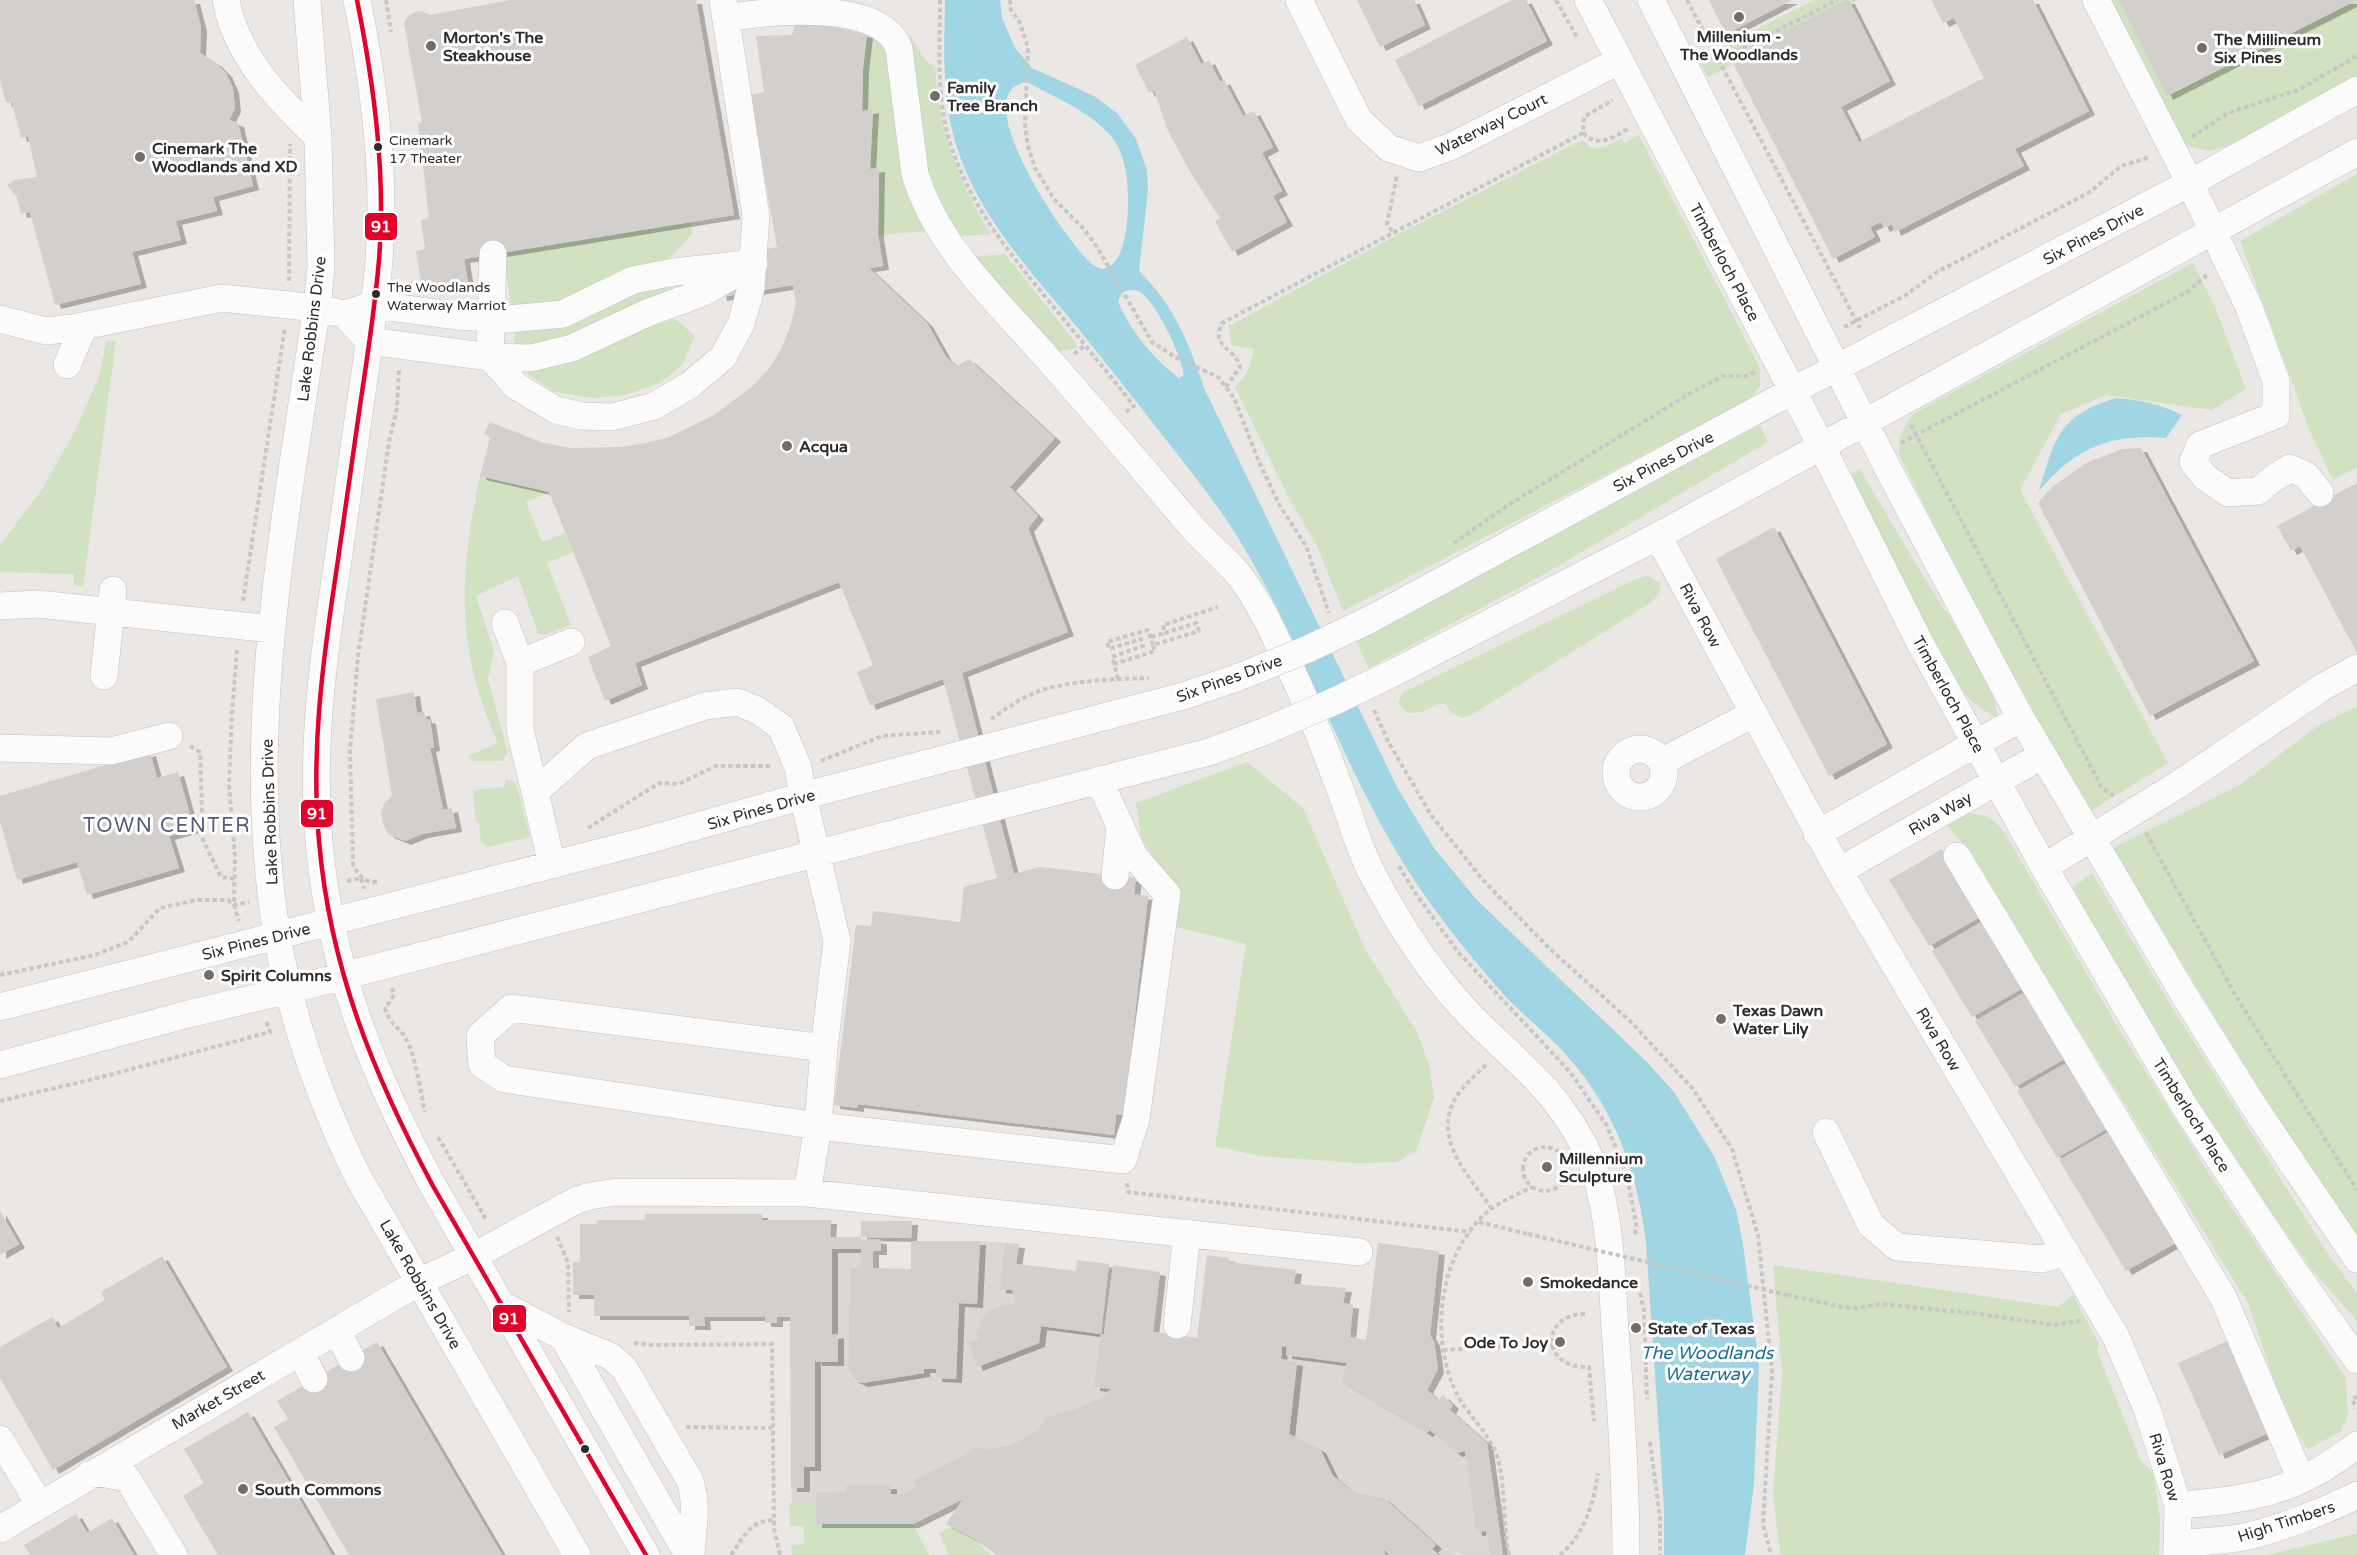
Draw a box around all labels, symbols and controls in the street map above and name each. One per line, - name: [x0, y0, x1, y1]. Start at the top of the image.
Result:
- marker: Millenium - The Woodlands: [1732, 10, 1746, 24]
- place label: Millenium - The Woodlands: [1679, 27, 1798, 65]
- place label: Morton's The Steakhouse: [443, 28, 543, 66]
- place label: The Millineum Six Pines: [2213, 30, 2321, 68]
- marker: Morton's The Steakhouse: [424, 39, 438, 53]
- marker: The Millineum Six Pines: [2195, 41, 2209, 55]
- place label: Family Tree Branch: [946, 78, 1038, 116]
- marker: Family Tree Branch: [928, 89, 942, 103]
- street label: Waterway Court: [1432, 89, 1551, 161]
- place label: Cinemark 17 Theater: [389, 132, 462, 167]
- place label: Cinemark The Woodlands and XD: [152, 139, 297, 177]
- marker: Cinemark 17 Theater: [372, 141, 384, 153]
- marker: Cinemark The Woodlands and XD: [133, 150, 147, 164]
- street label: Timberloch Place: [1685, 200, 1764, 325]
- street label: Six Pines Drive: [2040, 200, 2147, 270]
- line badge: 91: [364, 212, 398, 241]
- text: 91: [371, 217, 391, 237]
- street label: Lake Robbins Drive: [293, 255, 331, 403]
- place label: The Woodlands Waterway Marriot: [387, 279, 507, 314]
- marker: The Woodlands Waterway Marriot: [370, 288, 382, 300]
- street label: Six Pines Drive: [1610, 427, 1717, 497]
- place label: Acqua: [799, 437, 848, 457]
- marker: Acqua: [780, 439, 794, 453]
- street label: Riva Row: [1675, 580, 1726, 652]
- street label: Timberloch Place: [1908, 632, 1989, 757]
- street label: Six Pines Drive: [1174, 651, 1285, 707]
- street label: Lake Robbins Drive: [257, 739, 283, 885]
- street label: Six Pines Drive: [705, 785, 817, 835]
- street label: Riva Way: [1905, 788, 1976, 840]
- line badge: 91: [300, 799, 334, 828]
- text: 91: [307, 804, 327, 824]
- district label: TOWN CENTER: [83, 814, 251, 838]
- street label: Six Pines Drive: [200, 919, 313, 965]
- place label: Spirit Columns: [221, 966, 332, 986]
- marker: Spirit Columns: [202, 968, 216, 982]
- place label: Texas Dawn Water Lily: [1732, 1001, 1823, 1039]
- street label: Riva Row: [1911, 1004, 1965, 1075]
- marker: Texas Dawn Water Lily: [1714, 1012, 1728, 1026]
- street label: Timberloch Place: [2148, 1055, 2234, 1176]
- place label: Millennium Sculpture: [1559, 1149, 1643, 1187]
- marker: Millennium Sculpture: [1540, 1160, 1554, 1174]
- street label: Lake Robbins Drive: [375, 1216, 465, 1353]
- place label: Smokedance: [1540, 1273, 1638, 1293]
- marker: Smokedance: [1521, 1275, 1535, 1289]
- line badge: 91: [492, 1304, 527, 1333]
- text: 91: [499, 1309, 519, 1329]
- place label: State of Texas: [1648, 1319, 1755, 1339]
- marker: State of Texas: [1629, 1321, 1643, 1335]
- place label: Ode To Joy: [1464, 1333, 1548, 1353]
- marker: Ode To Joy: [1553, 1335, 1567, 1349]
- water label: The Woodlands Waterway: [1641, 1342, 1775, 1385]
- street label: Market Street: [168, 1365, 269, 1435]
- street label: Riva Row: [2144, 1431, 2184, 1504]
- unlabelled marker: [579, 1443, 591, 1455]
- place label: South Commons: [255, 1480, 382, 1500]
- marker: South Commons: [236, 1482, 250, 1496]
- street label: High Timbers: [2235, 1497, 2337, 1547]

